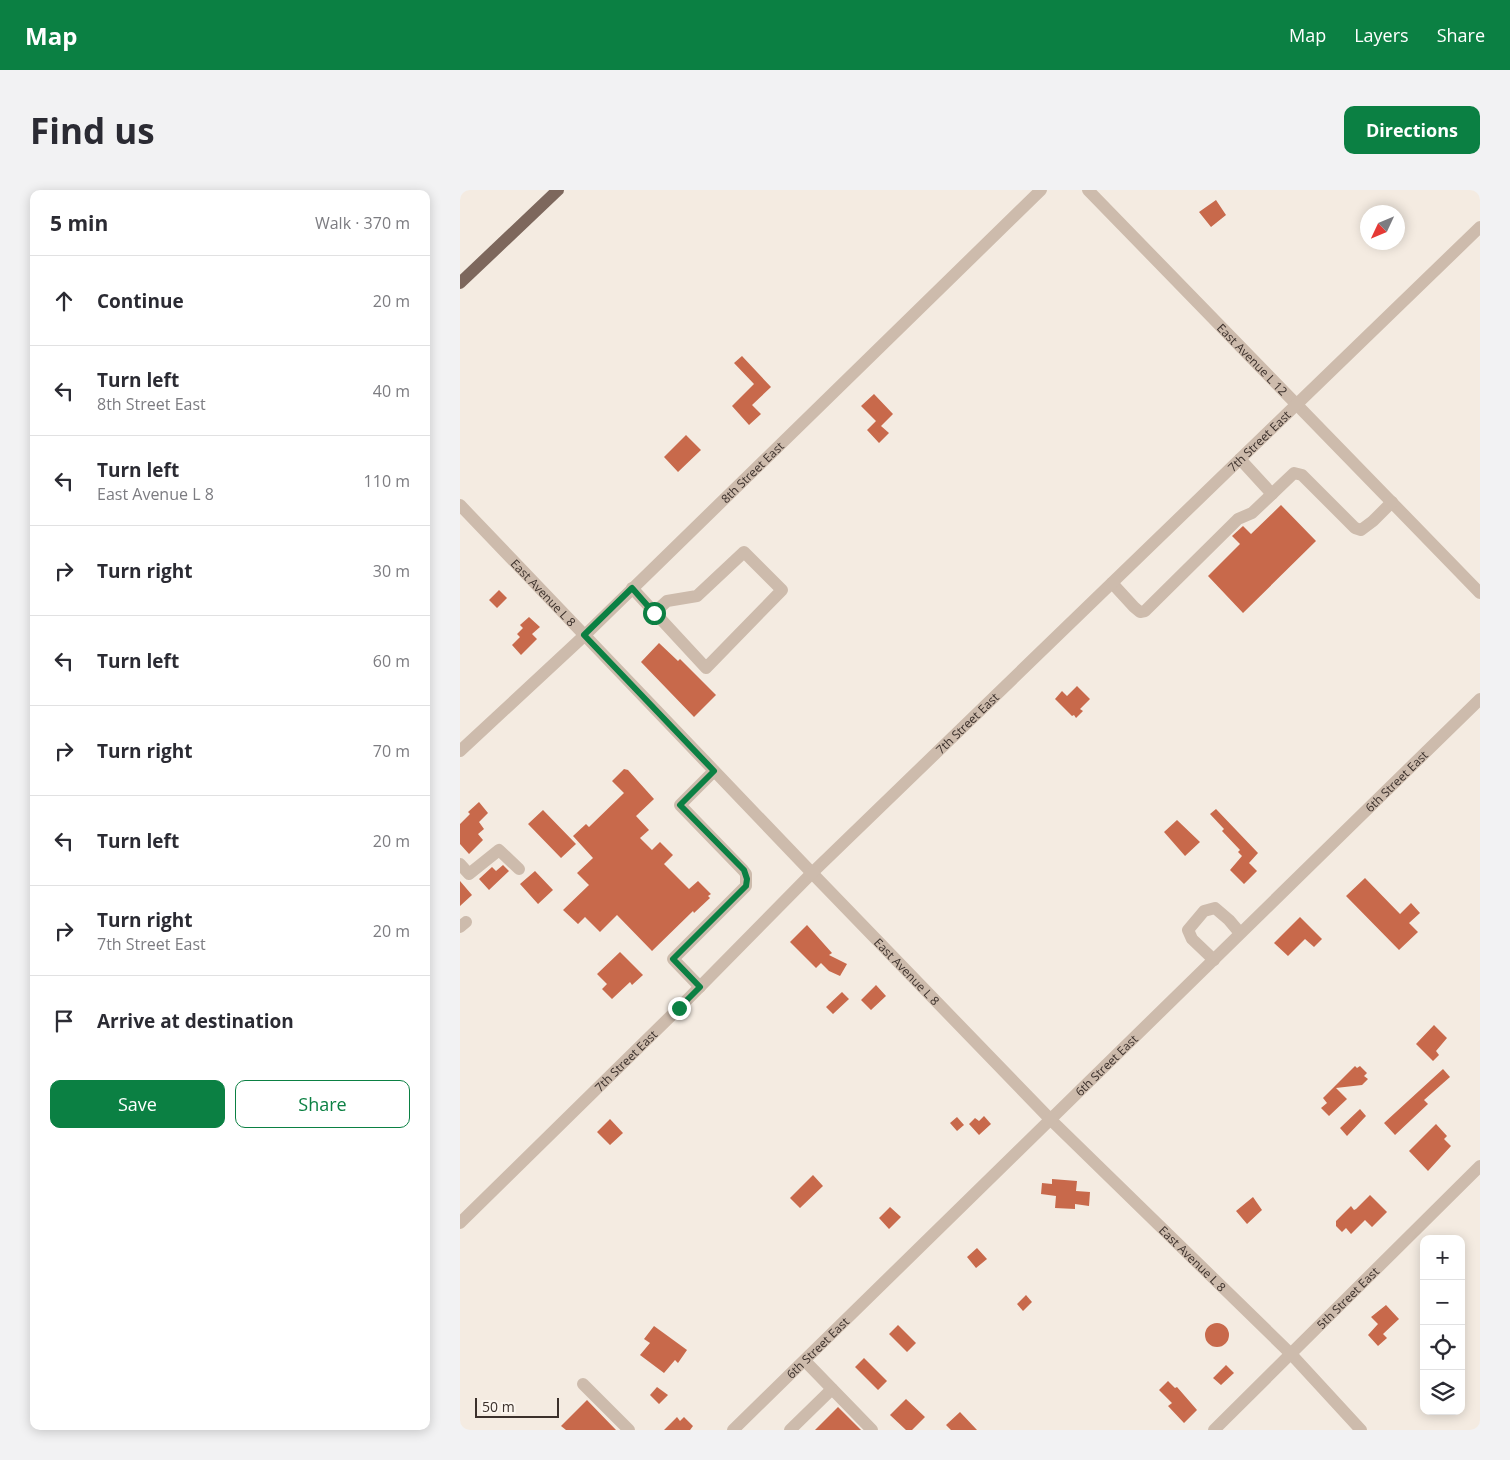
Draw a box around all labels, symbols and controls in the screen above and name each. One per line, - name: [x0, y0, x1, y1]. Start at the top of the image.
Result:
- text: Map: [25, 19, 77, 52]
- text: Map: [1289, 23, 1326, 47]
- text: Layers: [1354, 23, 1409, 47]
- text: Share: [1437, 23, 1485, 47]
- button: Directions: [1344, 106, 1480, 154]
- text: Find us: [30, 107, 155, 154]
- north arrow: [1360, 205, 1405, 250]
- text: 5 min: [50, 209, 108, 237]
- text: Walk · 370 m: [315, 212, 410, 234]
- icon: ahead: [50, 287, 78, 315]
- text: Continue: [97, 288, 184, 314]
- text: 20 m: [373, 290, 410, 312]
- street label: East Avenue L 12: [1213, 319, 1292, 399]
- text: Turn left: [97, 367, 179, 393]
- icon: left: [50, 377, 78, 405]
- text: 40 m: [373, 380, 410, 402]
- text: 8th Street East: [97, 393, 206, 415]
- street label: 7th Street East: [1224, 406, 1294, 475]
- street label: 8th Street East: [717, 437, 787, 507]
- text: Turn left: [97, 457, 179, 483]
- icon: left: [50, 467, 78, 495]
- text: 110 m: [364, 470, 410, 492]
- text: East Avenue L 8: [97, 483, 214, 505]
- street label: East Avenue L 8: [507, 555, 580, 630]
- icon: right: [50, 557, 78, 585]
- text: Turn right: [97, 558, 192, 584]
- text: 30 m: [373, 560, 410, 582]
- route start: [643, 602, 666, 625]
- icon: left: [50, 647, 78, 675]
- text: Turn left: [97, 648, 179, 674]
- text: 60 m: [373, 650, 410, 672]
- street label: 7th Street East: [932, 689, 1002, 758]
- icon: right: [50, 737, 78, 765]
- text: Turn right: [97, 738, 192, 764]
- text: 70 m: [373, 740, 410, 762]
- street label: 6th Street East: [1361, 746, 1431, 816]
- icon: left: [50, 827, 78, 855]
- text: Turn left: [97, 828, 179, 854]
- text: 20 m: [373, 830, 410, 852]
- text: Turn right: [97, 907, 192, 933]
- icon: right: [50, 917, 78, 945]
- text: 20 m: [373, 920, 410, 942]
- text: 7th Street East: [97, 933, 206, 955]
- street label: East Avenue L 8: [871, 934, 944, 1009]
- route end: [668, 997, 691, 1020]
- icon: arrive: [50, 1007, 78, 1035]
- text: Arrive at destination: [97, 1008, 294, 1034]
- street label: 7th Street East: [590, 1026, 661, 1095]
- street label: 6th Street East: [1071, 1030, 1141, 1100]
- button: Save: [50, 1080, 225, 1128]
- button: Share: [235, 1080, 410, 1128]
- street label: East Avenue L 8: [1155, 1222, 1230, 1295]
- map controls: [1420, 1235, 1465, 1415]
- button: +: [1420, 1235, 1465, 1280]
- street label: 5th Street East: [1312, 1263, 1382, 1332]
- button: −: [1420, 1280, 1465, 1325]
- street label: 6th Street East: [782, 1313, 852, 1382]
- button: locate: [1420, 1325, 1465, 1370]
- button: layers: [1420, 1370, 1465, 1415]
- scale bar: [475, 1395, 559, 1418]
- text: 50 m: [482, 1397, 515, 1416]

